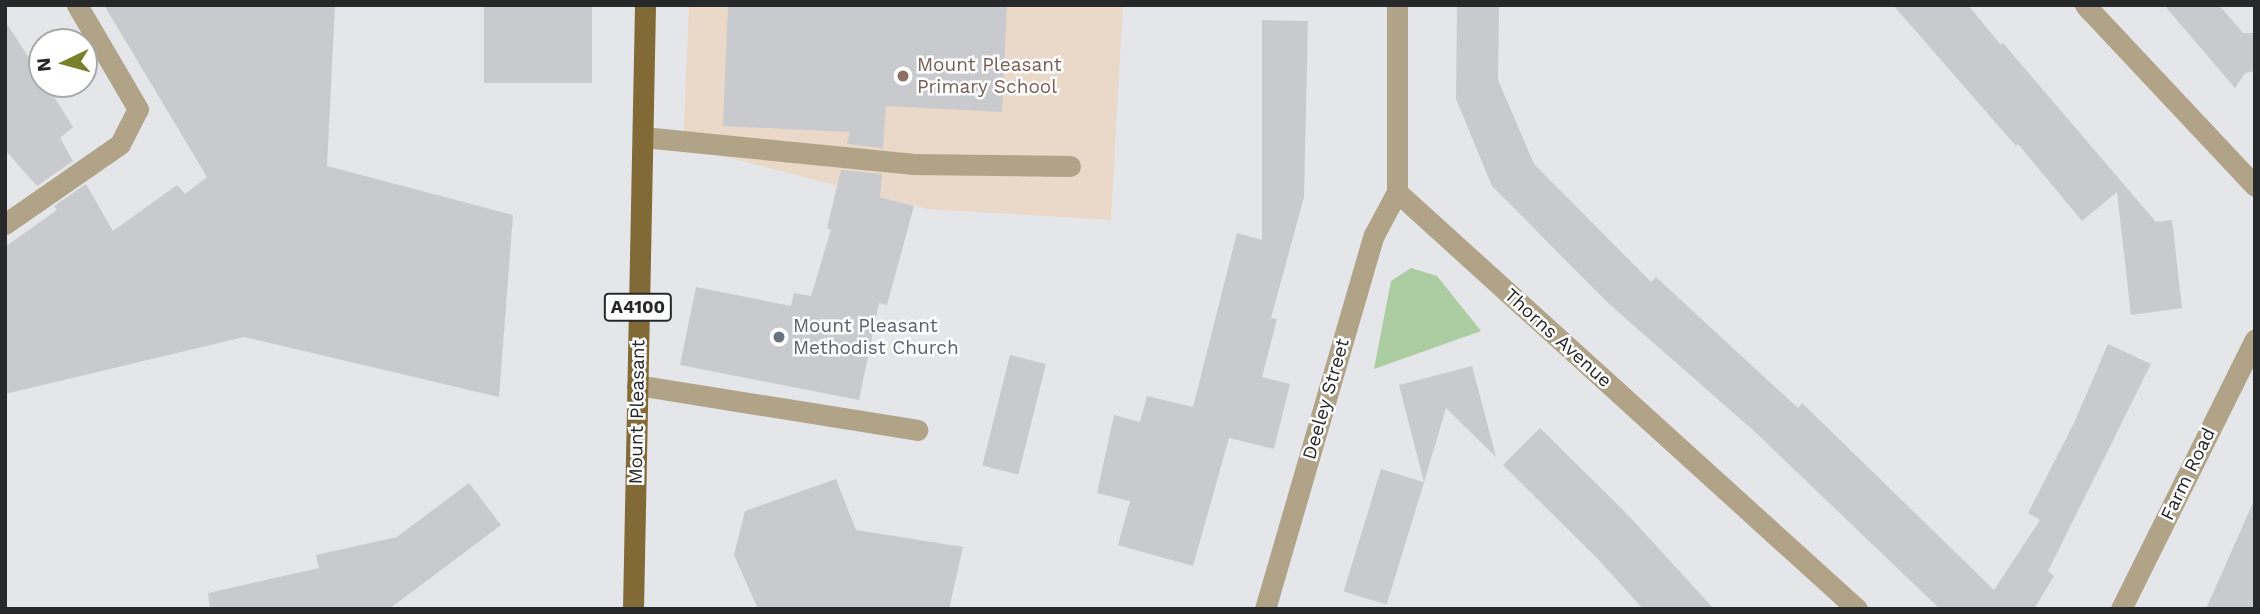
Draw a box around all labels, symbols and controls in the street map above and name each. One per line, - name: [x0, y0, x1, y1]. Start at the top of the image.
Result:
- north arrow: [28, 28, 98, 98]
- place label: Mount Pleasant Primary School: [917, 54, 1062, 98]
- text: N: [32, 57, 56, 73]
- marker: Mount Pleasant Primary School: [895, 68, 911, 84]
- street label: Thorns Avenue: [1499, 284, 1617, 392]
- road number: A4100: [603, 292, 673, 321]
- place label: Mount Pleasant Methodist Church: [793, 315, 959, 359]
- marker: Mount Pleasant Methodist Church: [771, 329, 787, 345]
- street label: Deeley Street: [1298, 336, 1354, 462]
- street label: Mount Pleasant: [624, 339, 650, 485]
- street label: Farm Road: [2156, 424, 2220, 524]

